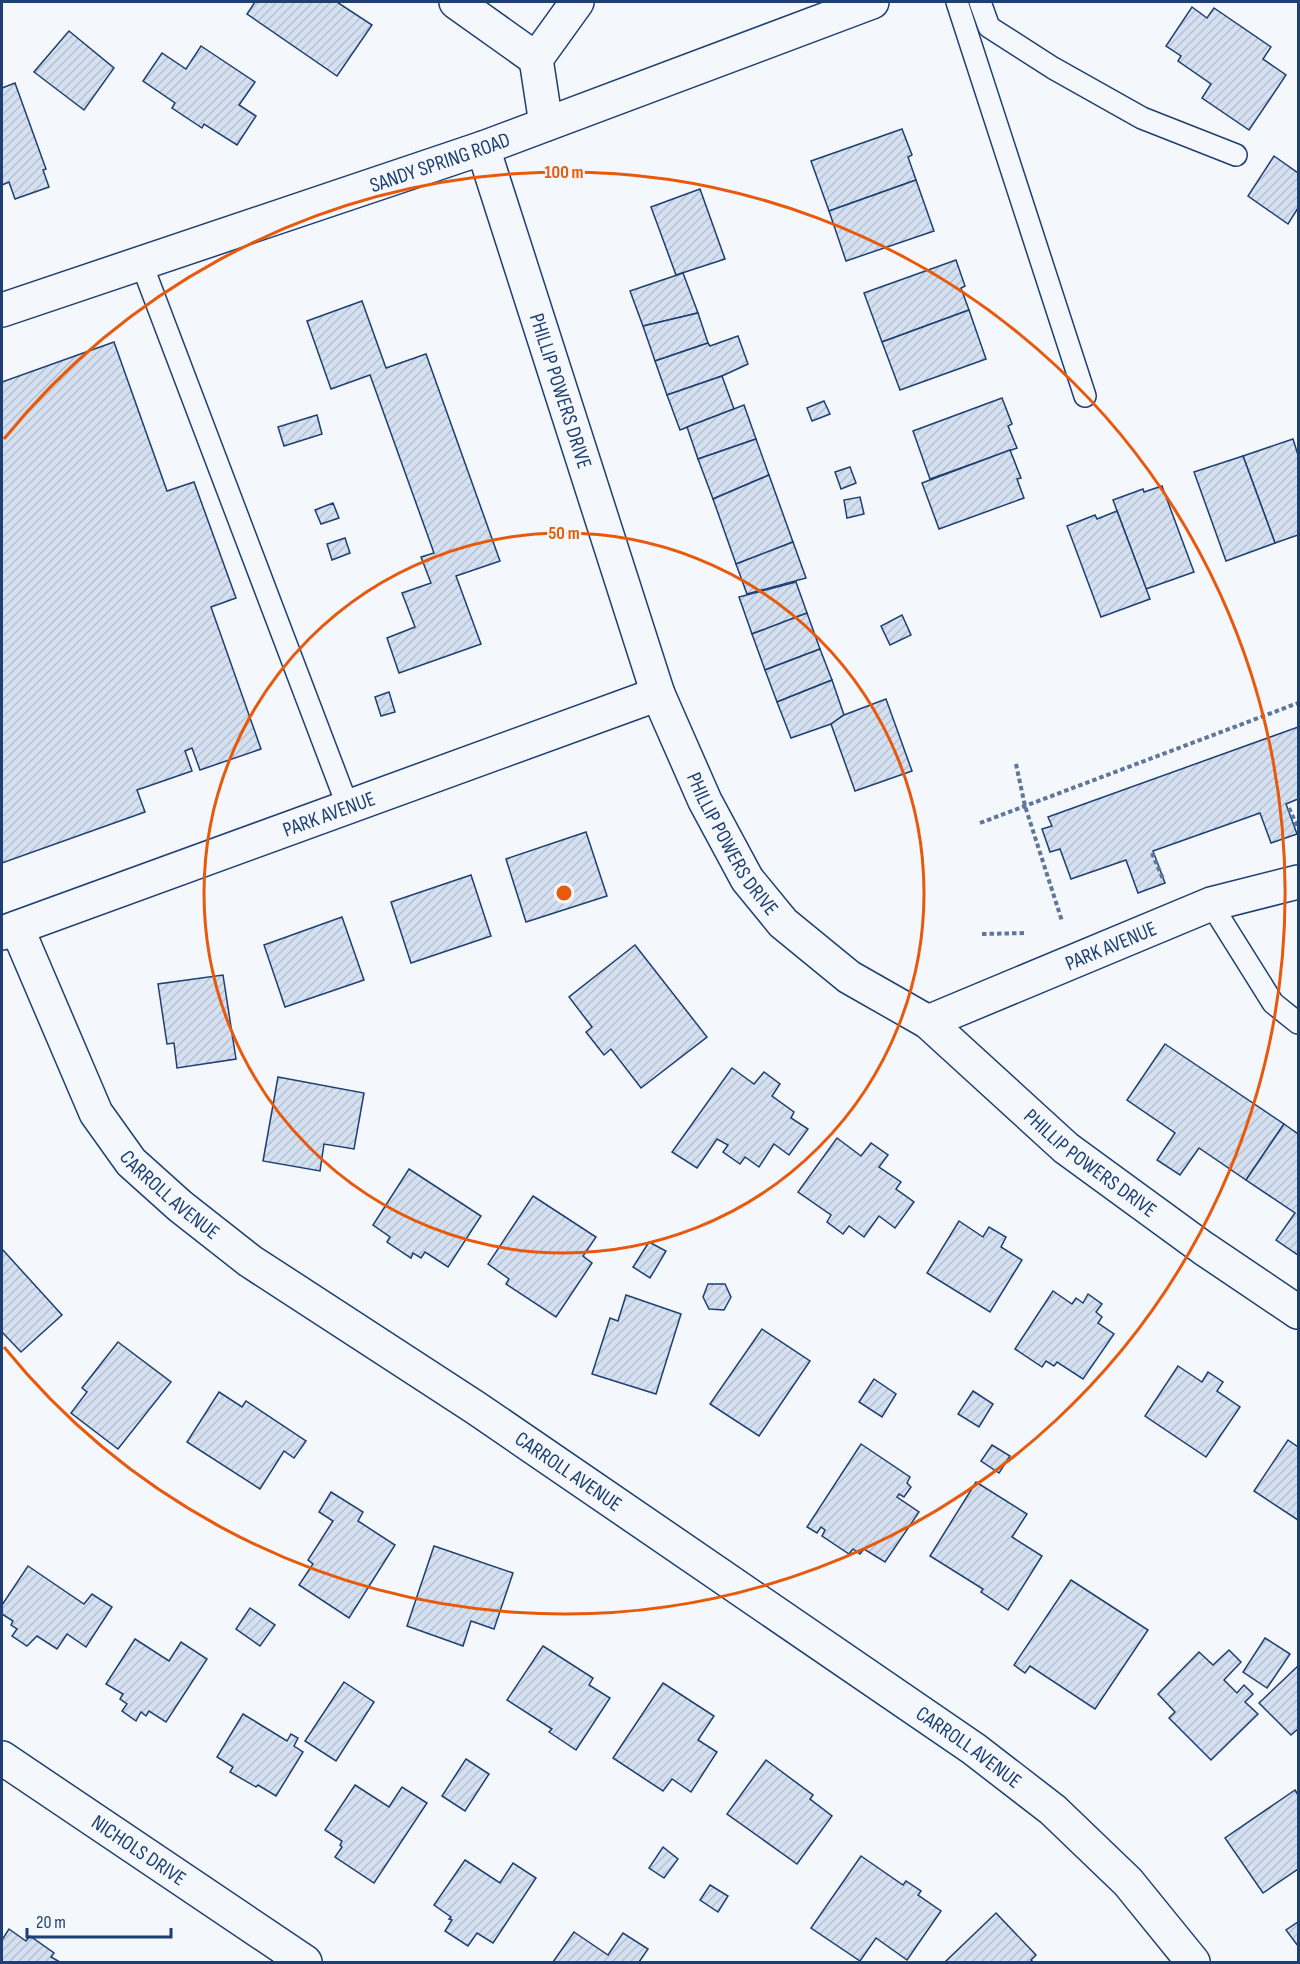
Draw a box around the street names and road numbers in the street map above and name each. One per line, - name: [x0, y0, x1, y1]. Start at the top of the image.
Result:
- street label: SANDY SPRING ROAD: [367, 127, 513, 198]
- street label: PHILLIP POWERS DRIVE: [524, 310, 597, 472]
- street label: PHILLIP POWERS DRIVE: [681, 768, 784, 920]
- street label: PARK AVENUE: [279, 786, 378, 842]
- street label: PARK AVENUE: [1062, 916, 1160, 976]
- street label: PHILLIP POWERS DRIVE: [1019, 1103, 1162, 1222]
- street label: CARROLL AVENUE: [114, 1145, 225, 1245]
- street label: CARROLL AVENUE: [510, 1426, 627, 1517]
- street label: CARROLL AVENUE: [911, 1701, 1026, 1793]
- street label: NICHOLS DRIVE: [87, 1809, 191, 1891]

